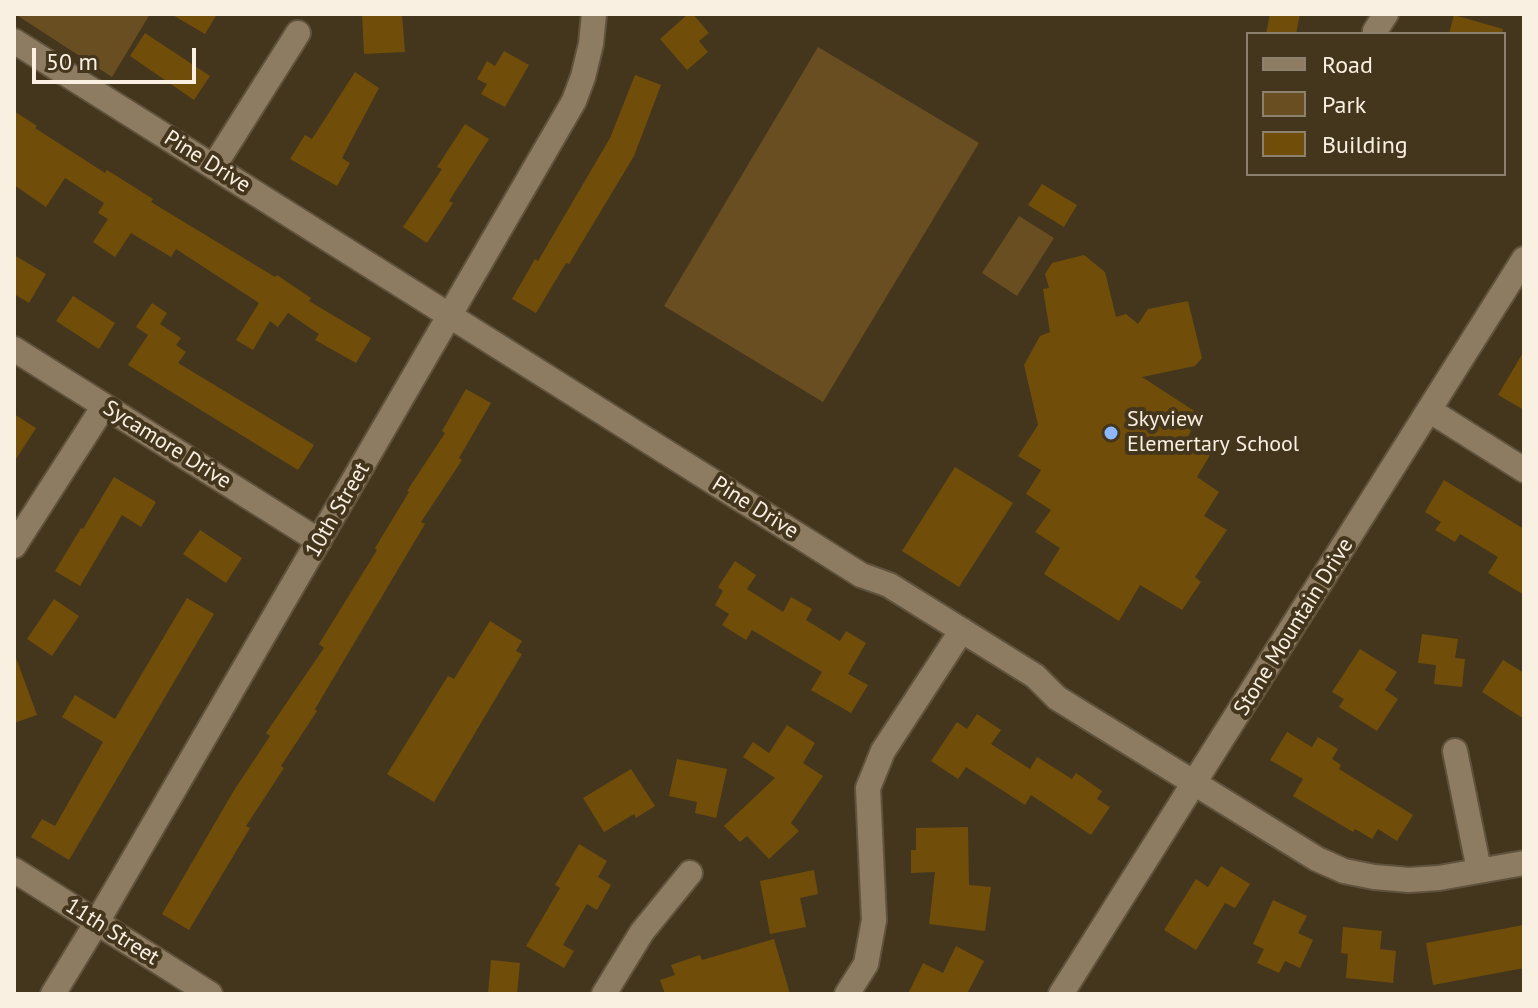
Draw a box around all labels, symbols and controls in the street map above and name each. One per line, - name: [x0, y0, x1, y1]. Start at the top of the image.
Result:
- scale bar: [36, 32, 200, 82]
- legend: [1246, 32, 1506, 176]
- text: 50 m: [46, 46, 98, 77]
- text: Road: [1322, 49, 1373, 80]
- text: Park: [1322, 89, 1366, 120]
- street label: Pine Drive: [159, 125, 255, 199]
- text: Building: [1322, 129, 1408, 160]
- street label: Sycamore Drive: [98, 395, 236, 495]
- place label: Skyview Elemertary School: [1127, 407, 1299, 458]
- marker: Skyview Elemertary School: [1102, 424, 1120, 442]
- street label: 10th Street: [300, 458, 376, 562]
- street label: Pine Drive: [707, 471, 803, 545]
- street label: Stone Mountain Drive: [1229, 533, 1359, 721]
- street label: 11th Street: [60, 893, 164, 971]

